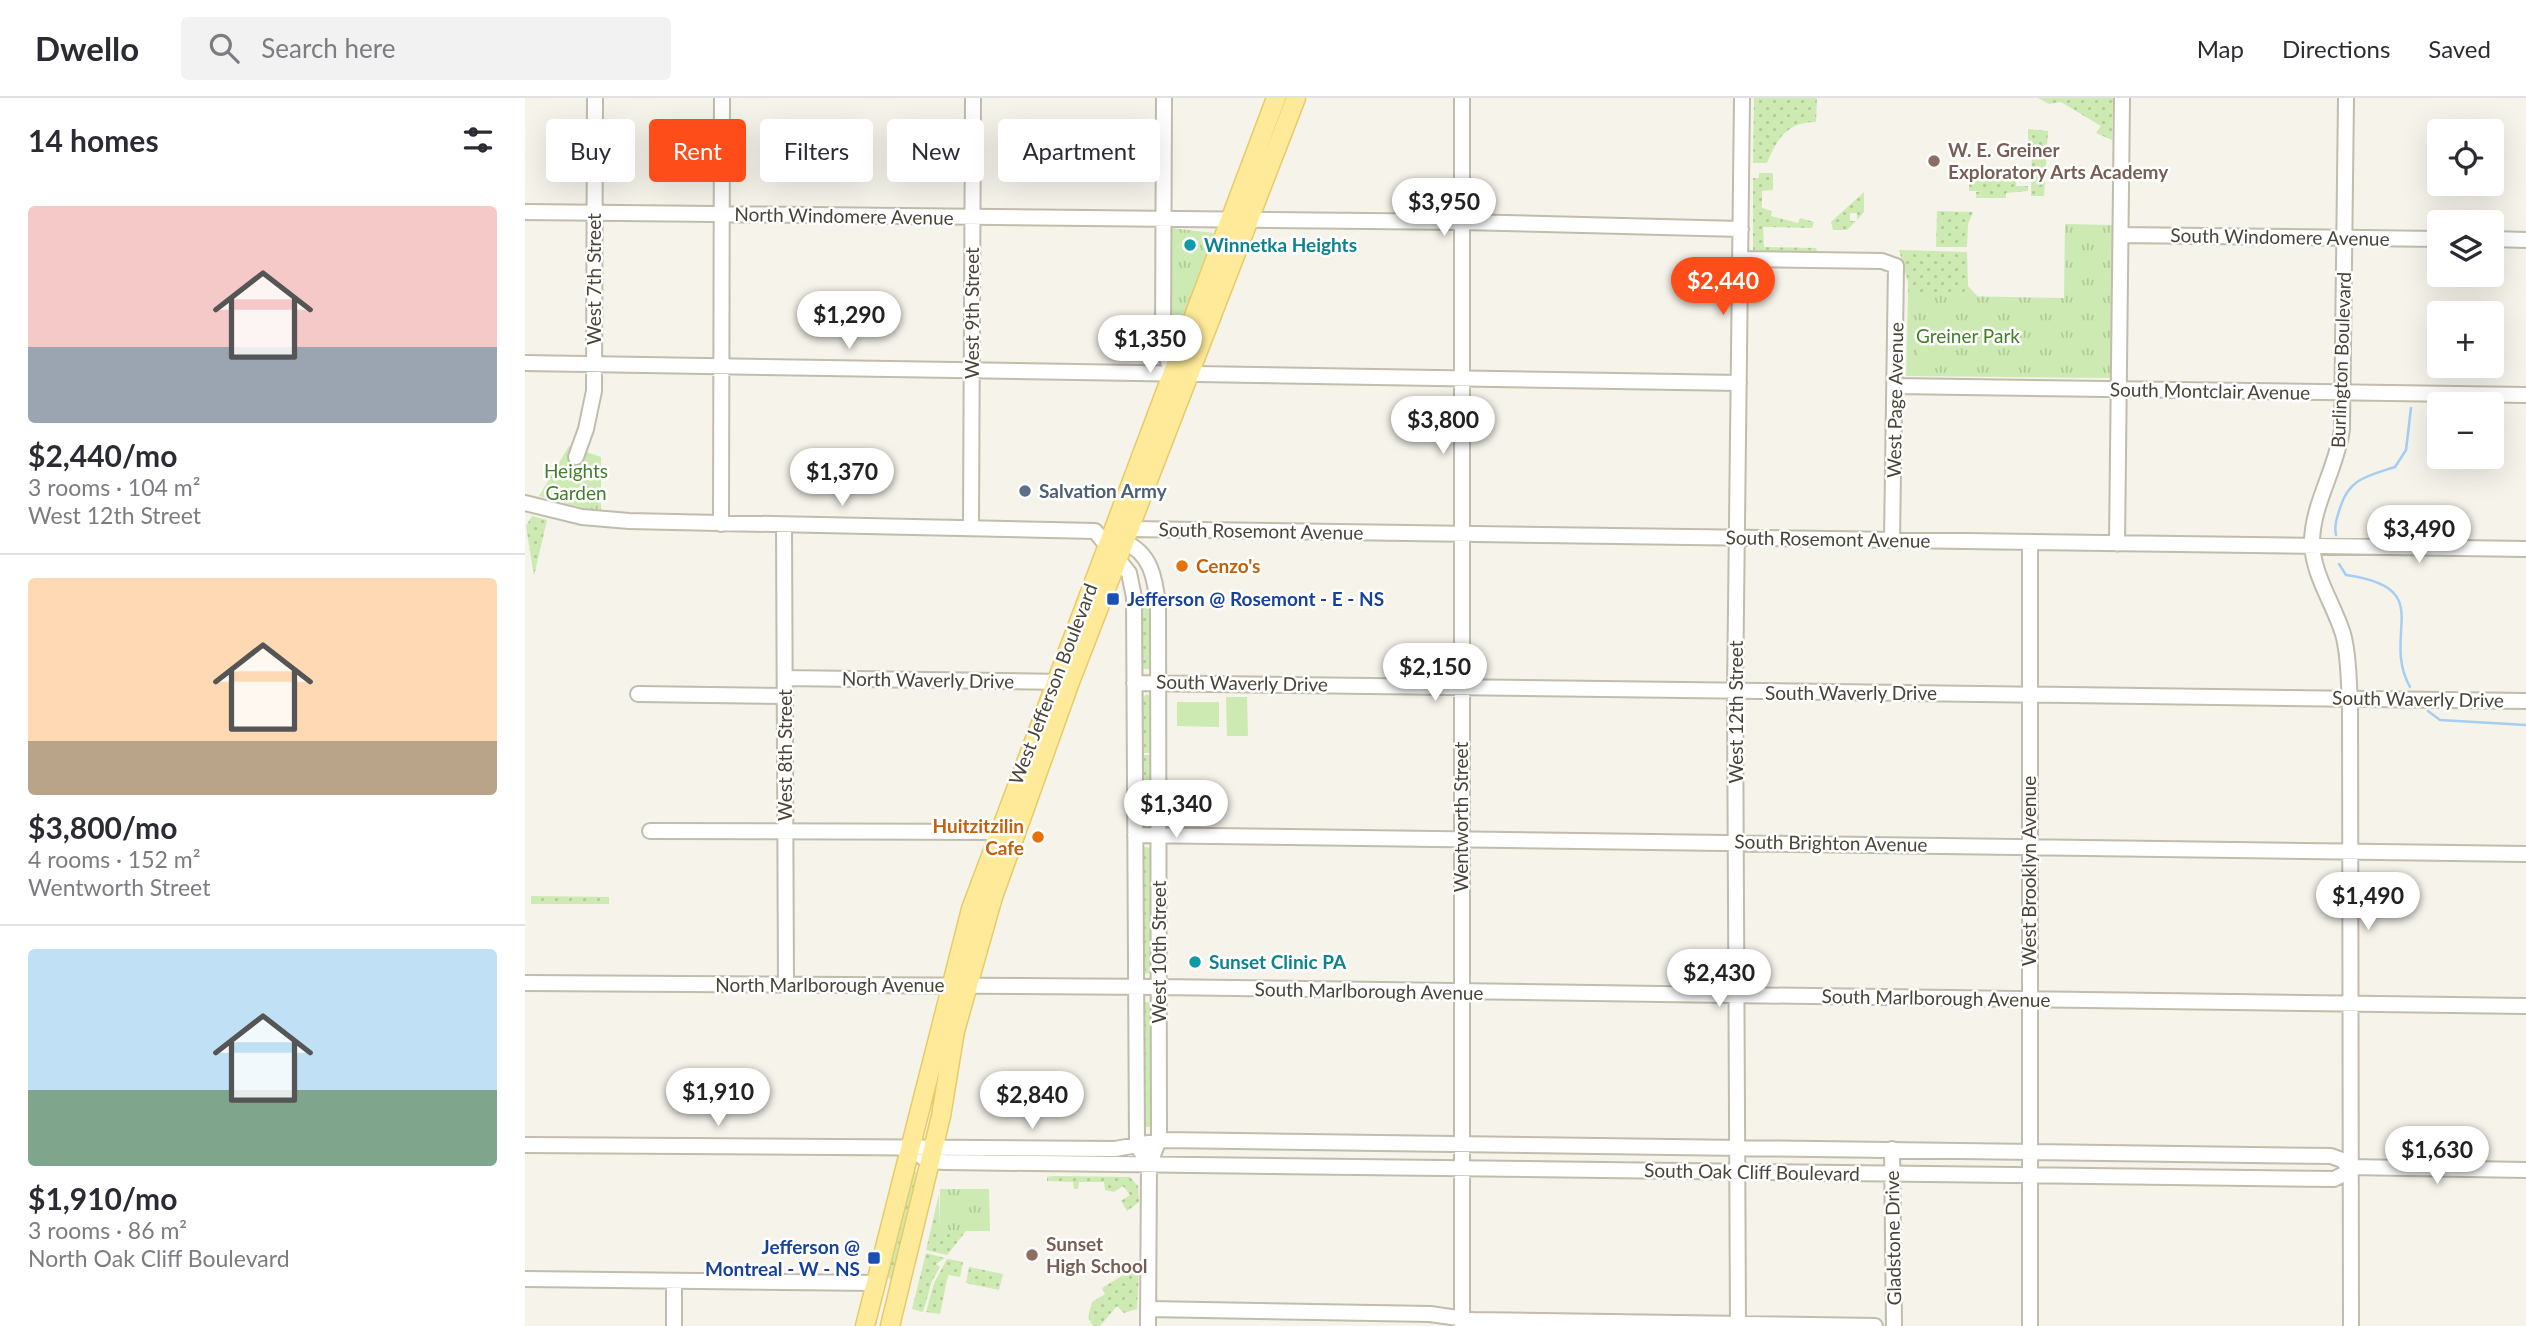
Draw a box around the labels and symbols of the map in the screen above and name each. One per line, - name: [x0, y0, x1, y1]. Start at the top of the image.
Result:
- place label: W. E. Greiner Exploratory Arts Academy: [1948, 138, 2169, 183]
- marker: W. E. Greiner Exploratory Arts Academy: [1926, 153, 1942, 169]
- pin: $3,950: [1387, 178, 1501, 238]
- street label: North Windomere Avenue: [734, 202, 954, 229]
- street label: West 7th Street: [582, 213, 605, 345]
- street label: South Windomere Avenue: [2170, 223, 2390, 250]
- place label: Winnetka Heights: [1204, 233, 1357, 256]
- marker: Winnetka Heights: [1182, 237, 1198, 253]
- street label: West 9th Street: [960, 247, 983, 379]
- pin: $2,440: [1666, 258, 1780, 317]
- street label: Burlington Boulevard: [2326, 272, 2355, 448]
- pin: $1,290: [792, 292, 906, 351]
- pin: $1,350: [1093, 316, 1207, 375]
- street label: West Page Avenue: [1882, 322, 1907, 478]
- park label: Greiner Park: [1916, 324, 2020, 347]
- street label: South Montclair Avenue: [2110, 377, 2310, 404]
- pin: $3,800: [1386, 396, 1500, 456]
- pin: $1,370: [785, 448, 899, 508]
- park label: Heights Garden: [544, 459, 608, 504]
- place label: Salvation Army: [1039, 479, 1168, 502]
- marker: Salvation Army: [1017, 483, 1033, 499]
- pin: $3,490: [2362, 505, 2476, 565]
- street label: South Rosemont Avenue: [1158, 517, 1364, 544]
- street label: South Rosemont Avenue: [1725, 525, 1931, 552]
- place label: Cenzo's: [1196, 554, 1260, 577]
- marker: Cenzo's: [1174, 558, 1190, 574]
- street label: West Jefferson Boulevard: [1004, 580, 1101, 788]
- place label: Jefferson @ Rosemont - E - NS: [1127, 587, 1384, 610]
- marker: Jefferson @ Rosemont - E - NS: [1105, 591, 1121, 607]
- street label: West 12th Street: [1724, 640, 1747, 783]
- pin: $2,150: [1378, 644, 1492, 703]
- street label: North Waverly Drive: [842, 666, 1014, 693]
- street label: South Waverly Drive: [1156, 670, 1328, 695]
- street label: South Waverly Drive: [1765, 681, 1937, 704]
- street label: South Waverly Drive: [2332, 686, 2504, 711]
- street label: West 8th Street: [773, 689, 796, 821]
- street label: Wentworth Street: [1449, 741, 1472, 892]
- street label: West Brooklyn Avenue: [2017, 776, 2040, 966]
- pin: $1,340: [1119, 780, 1233, 840]
- place label: Huitzitzilin Cafe: [932, 814, 1024, 859]
- marker: Huitzitzilin Cafe: [1030, 829, 1046, 845]
- street label: South Brighton Avenue: [1734, 829, 1928, 856]
- pin: $1,490: [2311, 872, 2425, 932]
- street label: West 10th Street: [1147, 880, 1170, 1023]
- place label: Sunset Clinic PA: [1209, 950, 1347, 973]
- pin: $2,430: [1662, 950, 1776, 1009]
- marker: Sunset Clinic PA: [1187, 954, 1203, 970]
- street label: North Marlborough Avenue: [715, 973, 945, 996]
- street label: South Marlborough Avenue: [1254, 977, 1484, 1004]
- street label: South Marlborough Avenue: [1821, 984, 2051, 1011]
- pin: $1,910: [661, 1068, 775, 1128]
- pin: $2,840: [975, 1072, 1089, 1131]
- pin: $1,630: [2380, 1126, 2494, 1186]
- street label: South Oak Cliff Boulevard: [1644, 1158, 1860, 1185]
- street label: Gladstone Drive: [1880, 1170, 1905, 1306]
- place label: Sunset High School: [1046, 1232, 1148, 1277]
- place label: Jefferson @ Montreal - W - NS: [705, 1235, 860, 1280]
- marker: Sunset High School: [1024, 1247, 1040, 1263]
- marker: Jefferson @ Montreal - W - NS: [866, 1250, 882, 1266]

